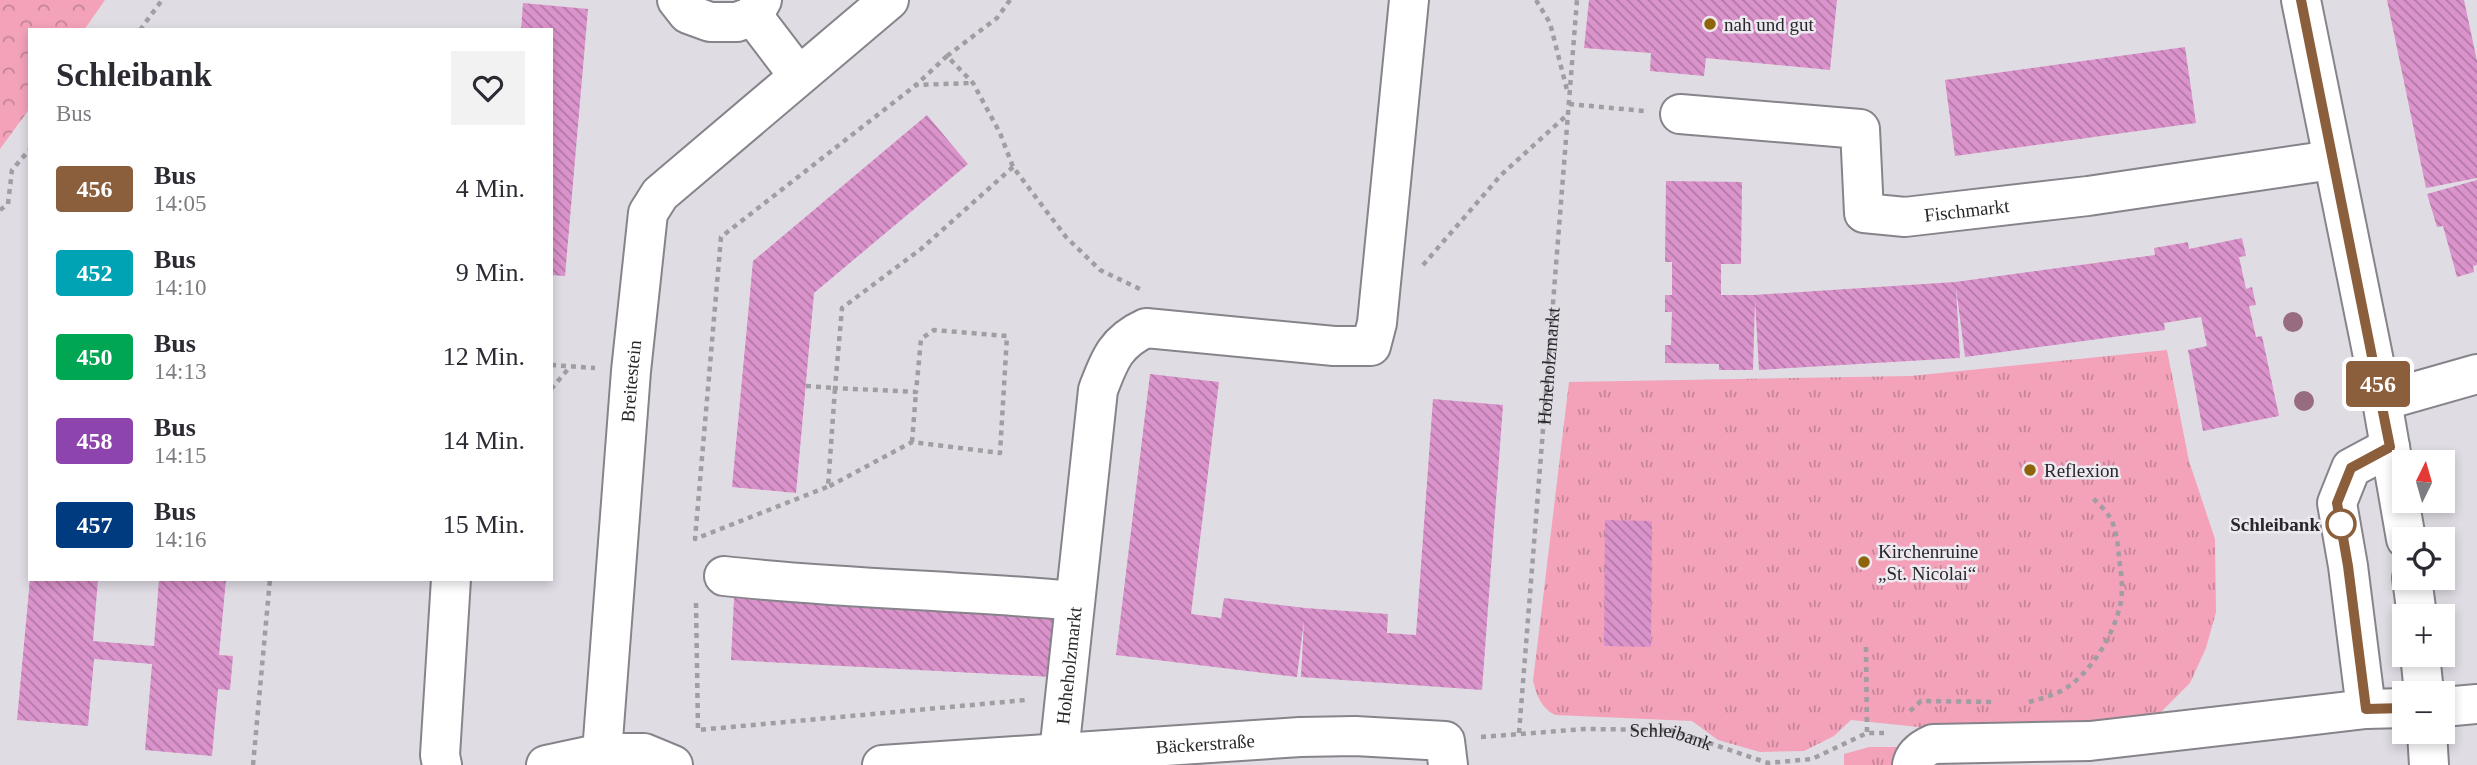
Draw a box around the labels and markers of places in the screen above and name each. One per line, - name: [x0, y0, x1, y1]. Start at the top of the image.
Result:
- place label: nah und gut: [1724, 14, 1814, 35]
- marker: nah und gut: [1702, 16, 1718, 32]
- place label: Reflexion: [2044, 460, 2119, 481]
- marker: Reflexion: [2022, 462, 2038, 478]
- marker: Schleibank: [2326, 509, 2356, 539]
- place label: Schleibank: [2230, 514, 2320, 535]
- place label: Kirchenruine „St. Nicolai“: [1878, 541, 1978, 584]
- marker: Kirchenruine „St. Nicolai“: [1856, 554, 1872, 570]

